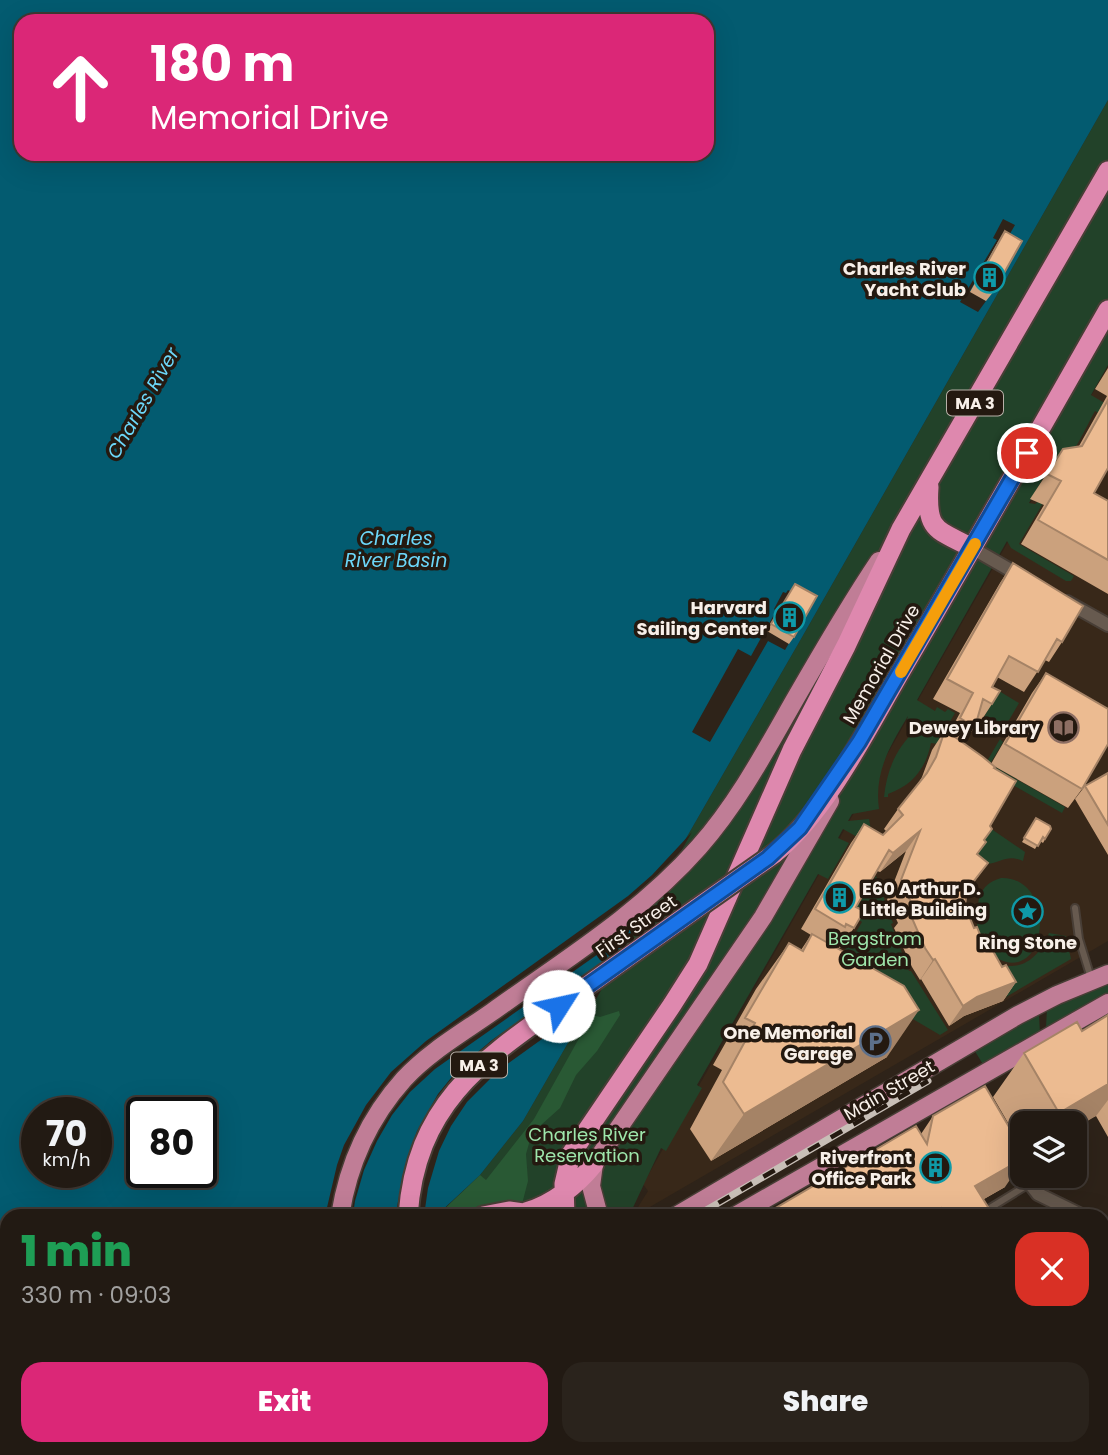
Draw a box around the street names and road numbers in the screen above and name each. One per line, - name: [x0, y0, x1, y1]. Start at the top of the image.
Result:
- road number: MA 3: [947, 390, 1003, 416]
- street label: Memorial Drive: [837, 600, 925, 728]
- street label: First Street: [590, 889, 682, 963]
- road number: MA 3: [451, 1052, 507, 1078]
- street label: Main Street: [839, 1054, 939, 1126]

